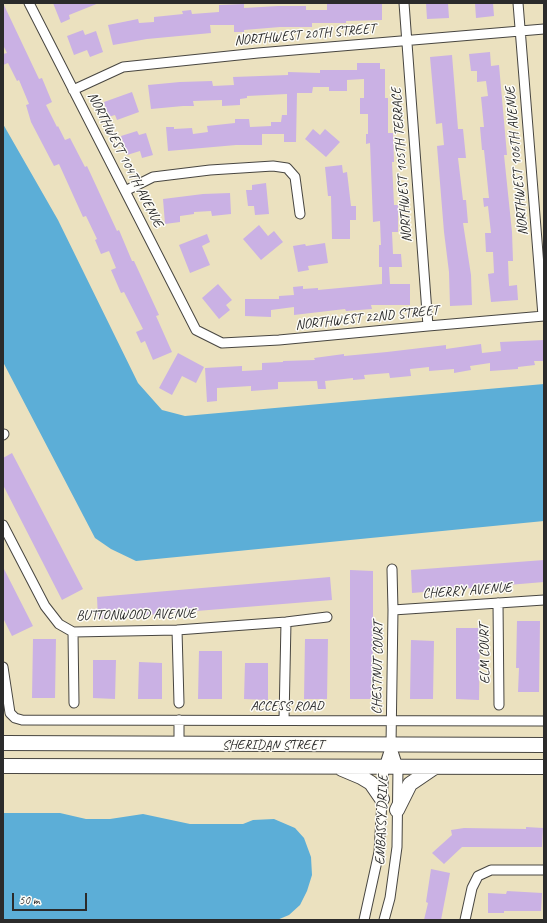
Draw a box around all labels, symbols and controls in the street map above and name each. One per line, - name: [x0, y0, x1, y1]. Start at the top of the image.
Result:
- street label: NORTHWEST 20TH STREET: [234, 20, 376, 50]
- street label: NORTHWEST 106TH AVENUE: [502, 86, 532, 236]
- street label: NORTHWEST 105TH TERRACE: [388, 87, 416, 243]
- street label: NORTHWEST 104TH AVENUE: [84, 90, 166, 230]
- street label: NORTHWEST 22ND STREET: [295, 302, 439, 334]
- street label: CHERRY AVENUE: [422, 580, 512, 602]
- street label: BUTTONWOOD AVENUE: [76, 606, 196, 624]
- street label: CHESTNUT COURT: [369, 621, 387, 715]
- street label: ELM COURT: [476, 624, 494, 684]
- street label: ACCESS ROAD: [250, 698, 324, 714]
- street label: SHERIDAN STREET: [222, 737, 324, 753]
- street label: EMBASSY DRIVE: [372, 775, 392, 865]
- scale bar: [14, 885, 89, 911]
- text: 50 m: [19, 892, 39, 908]

